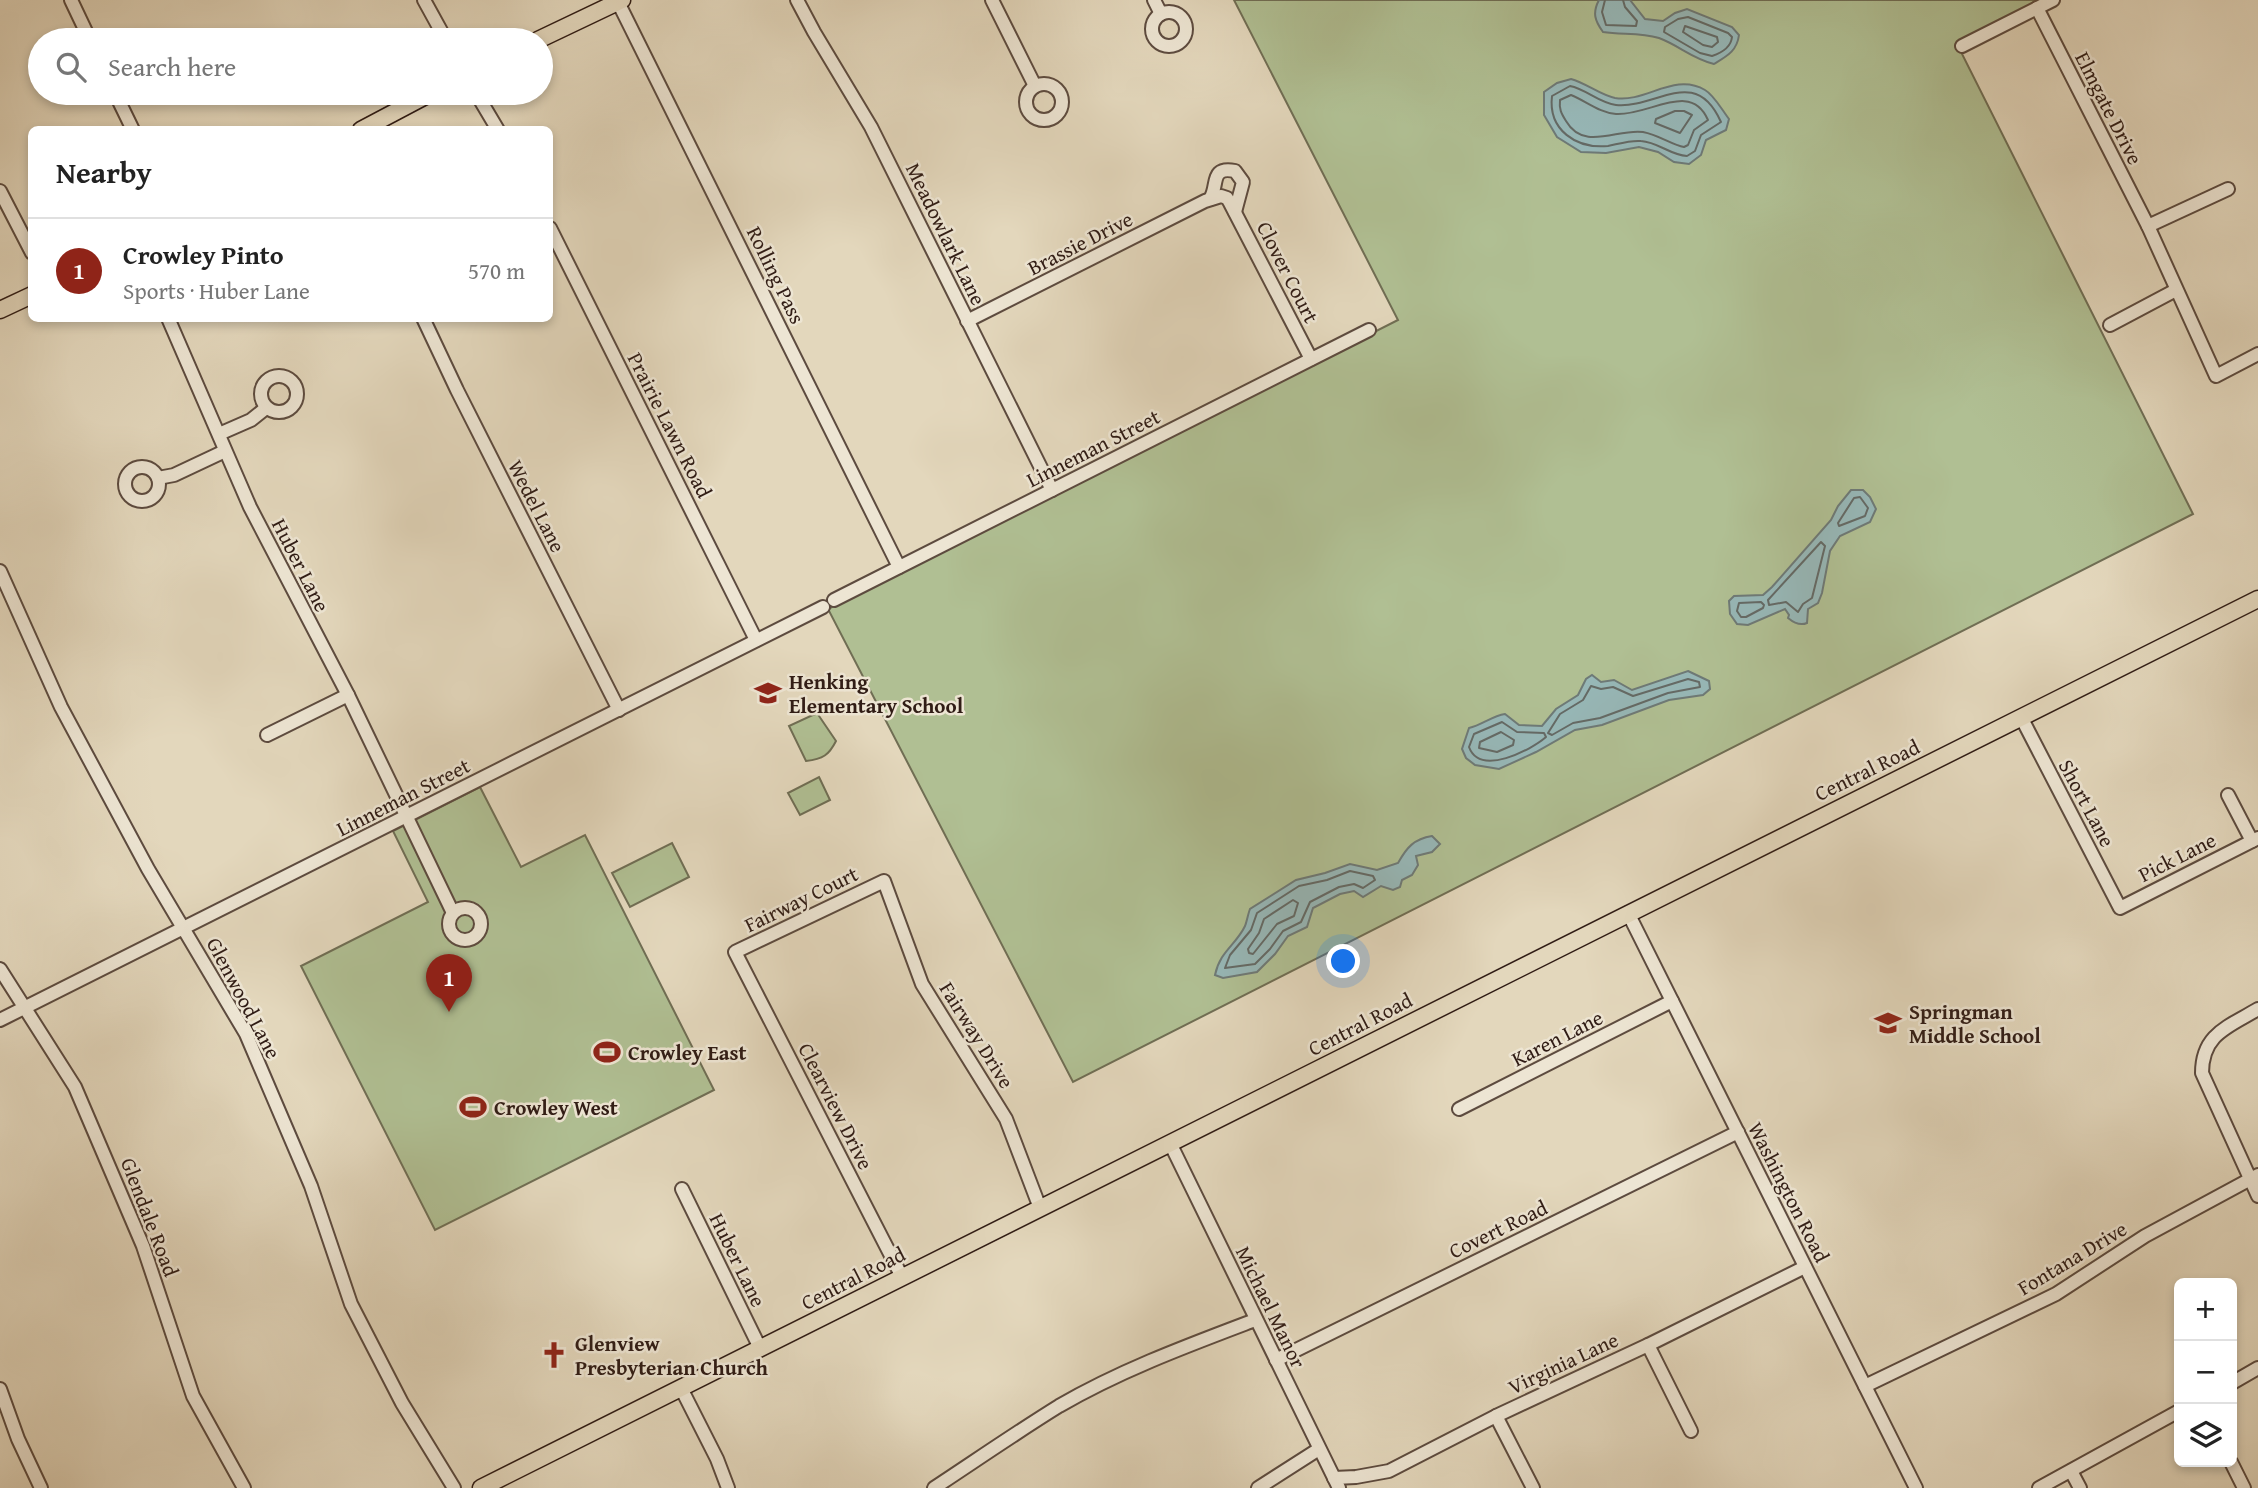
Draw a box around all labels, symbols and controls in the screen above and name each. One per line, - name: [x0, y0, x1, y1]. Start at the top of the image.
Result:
- search box: [28, 28, 553, 105]
- street label: Elmgate Drive: [2067, 46, 2151, 170]
- text: Search here: [108, 47, 236, 86]
- icon: search: [52, 48, 90, 86]
- text: Nearby: [56, 150, 152, 194]
- street label: Meadowlark Lane: [898, 158, 994, 311]
- street label: Brassie Drive: [1022, 203, 1138, 283]
- street label: Clover Court: [1249, 216, 1327, 329]
- street label: Rolling Pass: [739, 221, 813, 329]
- text: Crowley Pinto: [123, 235, 284, 274]
- text: 1: [73, 254, 85, 287]
- text: 570 m: [468, 254, 525, 287]
- text: Sports · Huber Lane: [123, 274, 310, 307]
- street label: Prairie Lawn Road: [620, 347, 720, 504]
- street label: Linneman Street: [1021, 401, 1166, 495]
- street label: Wedel Lane: [500, 454, 574, 558]
- street label: Huber Lane: [264, 513, 338, 617]
- place label: Henking Elementary School: [789, 666, 964, 721]
- school or university icon: Henking Elementary School: [753, 678, 783, 708]
- street label: Central Road: [1809, 731, 1925, 809]
- street label: Linneman Street: [331, 750, 476, 844]
- street label: Short Lane: [2051, 754, 2123, 852]
- street label: Pick Lane: [2133, 824, 2221, 890]
- street label: Fairway Court: [739, 858, 864, 940]
- street label: Glenwood Lane: [199, 932, 289, 1064]
- your location: [1326, 944, 1360, 978]
- pin: 1: [426, 954, 472, 1012]
- street label: Fairway Drive: [932, 976, 1022, 1094]
- street label: Central Road: [1302, 984, 1418, 1064]
- place label: Springman Middle School: [1909, 996, 2041, 1051]
- street label: Karen Lane: [1506, 1002, 1608, 1074]
- school or university icon: Springman Middle School: [1873, 1008, 1903, 1038]
- sports icon: Crowley East: [592, 1037, 622, 1067]
- place label: Crowley East: [628, 1037, 746, 1068]
- street label: Clearview Drive: [791, 1037, 881, 1175]
- sports icon: Crowley West: [458, 1092, 488, 1122]
- place label: Crowley West: [494, 1092, 618, 1123]
- street label: Washington Road: [1740, 1116, 1838, 1268]
- street label: Glendale Road: [113, 1153, 187, 1282]
- street label: Covert Road: [1443, 1191, 1553, 1266]
- street label: Huber Lane: [702, 1208, 774, 1312]
- street label: Fontana Drive: [2011, 1213, 2133, 1303]
- street label: Central Road: [795, 1238, 911, 1318]
- street label: Michael Manor: [1228, 1241, 1314, 1374]
- map controls: [2174, 1278, 2237, 1467]
- button: +: [2174, 1278, 2237, 1341]
- street label: Virginia Lane: [1503, 1324, 1623, 1402]
- place label: Glenview Presbyterian Church: [575, 1328, 768, 1383]
- church icon: Glenview Presbyterian Church: [539, 1340, 569, 1370]
- button: −: [2174, 1341, 2237, 1404]
- button: layers: [2174, 1404, 2237, 1467]

